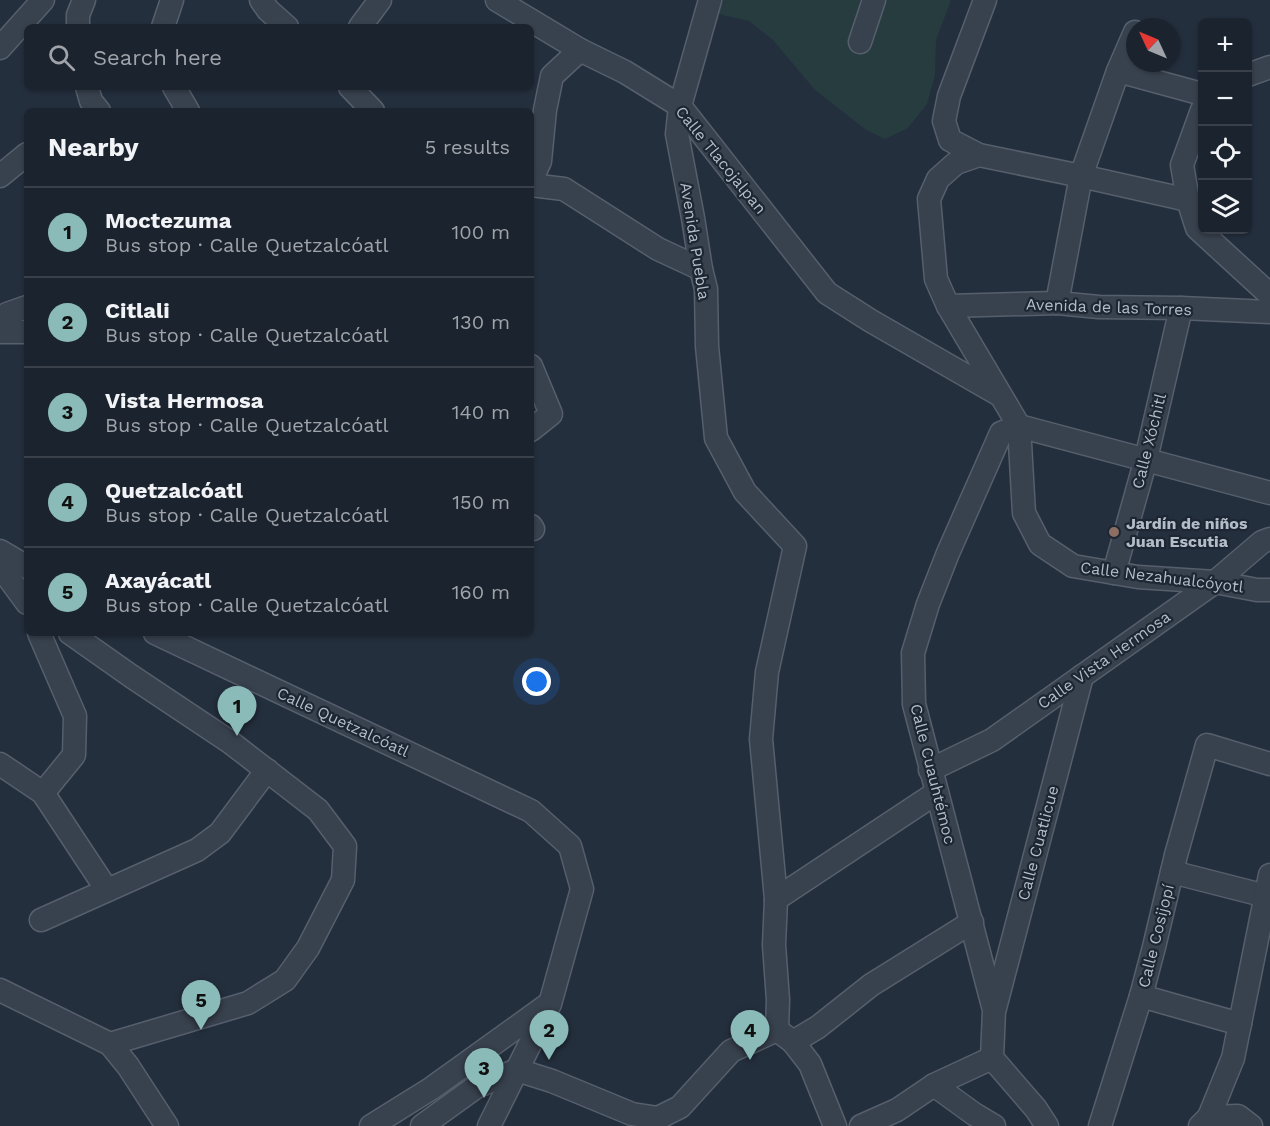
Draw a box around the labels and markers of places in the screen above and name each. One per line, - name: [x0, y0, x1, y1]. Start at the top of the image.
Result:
- place label: Jardín de niños Juan Escutia: [1126, 514, 1248, 551]
- marker: Jardín de niños Juan Escutia: [1107, 525, 1121, 539]
- pin: 1: [218, 686, 256, 736]
- pin: 5: [182, 980, 220, 1030]
- pin: 2: [530, 1010, 568, 1060]
- pin: 4: [730, 1010, 770, 1060]
- pin: 3: [464, 1048, 504, 1098]

